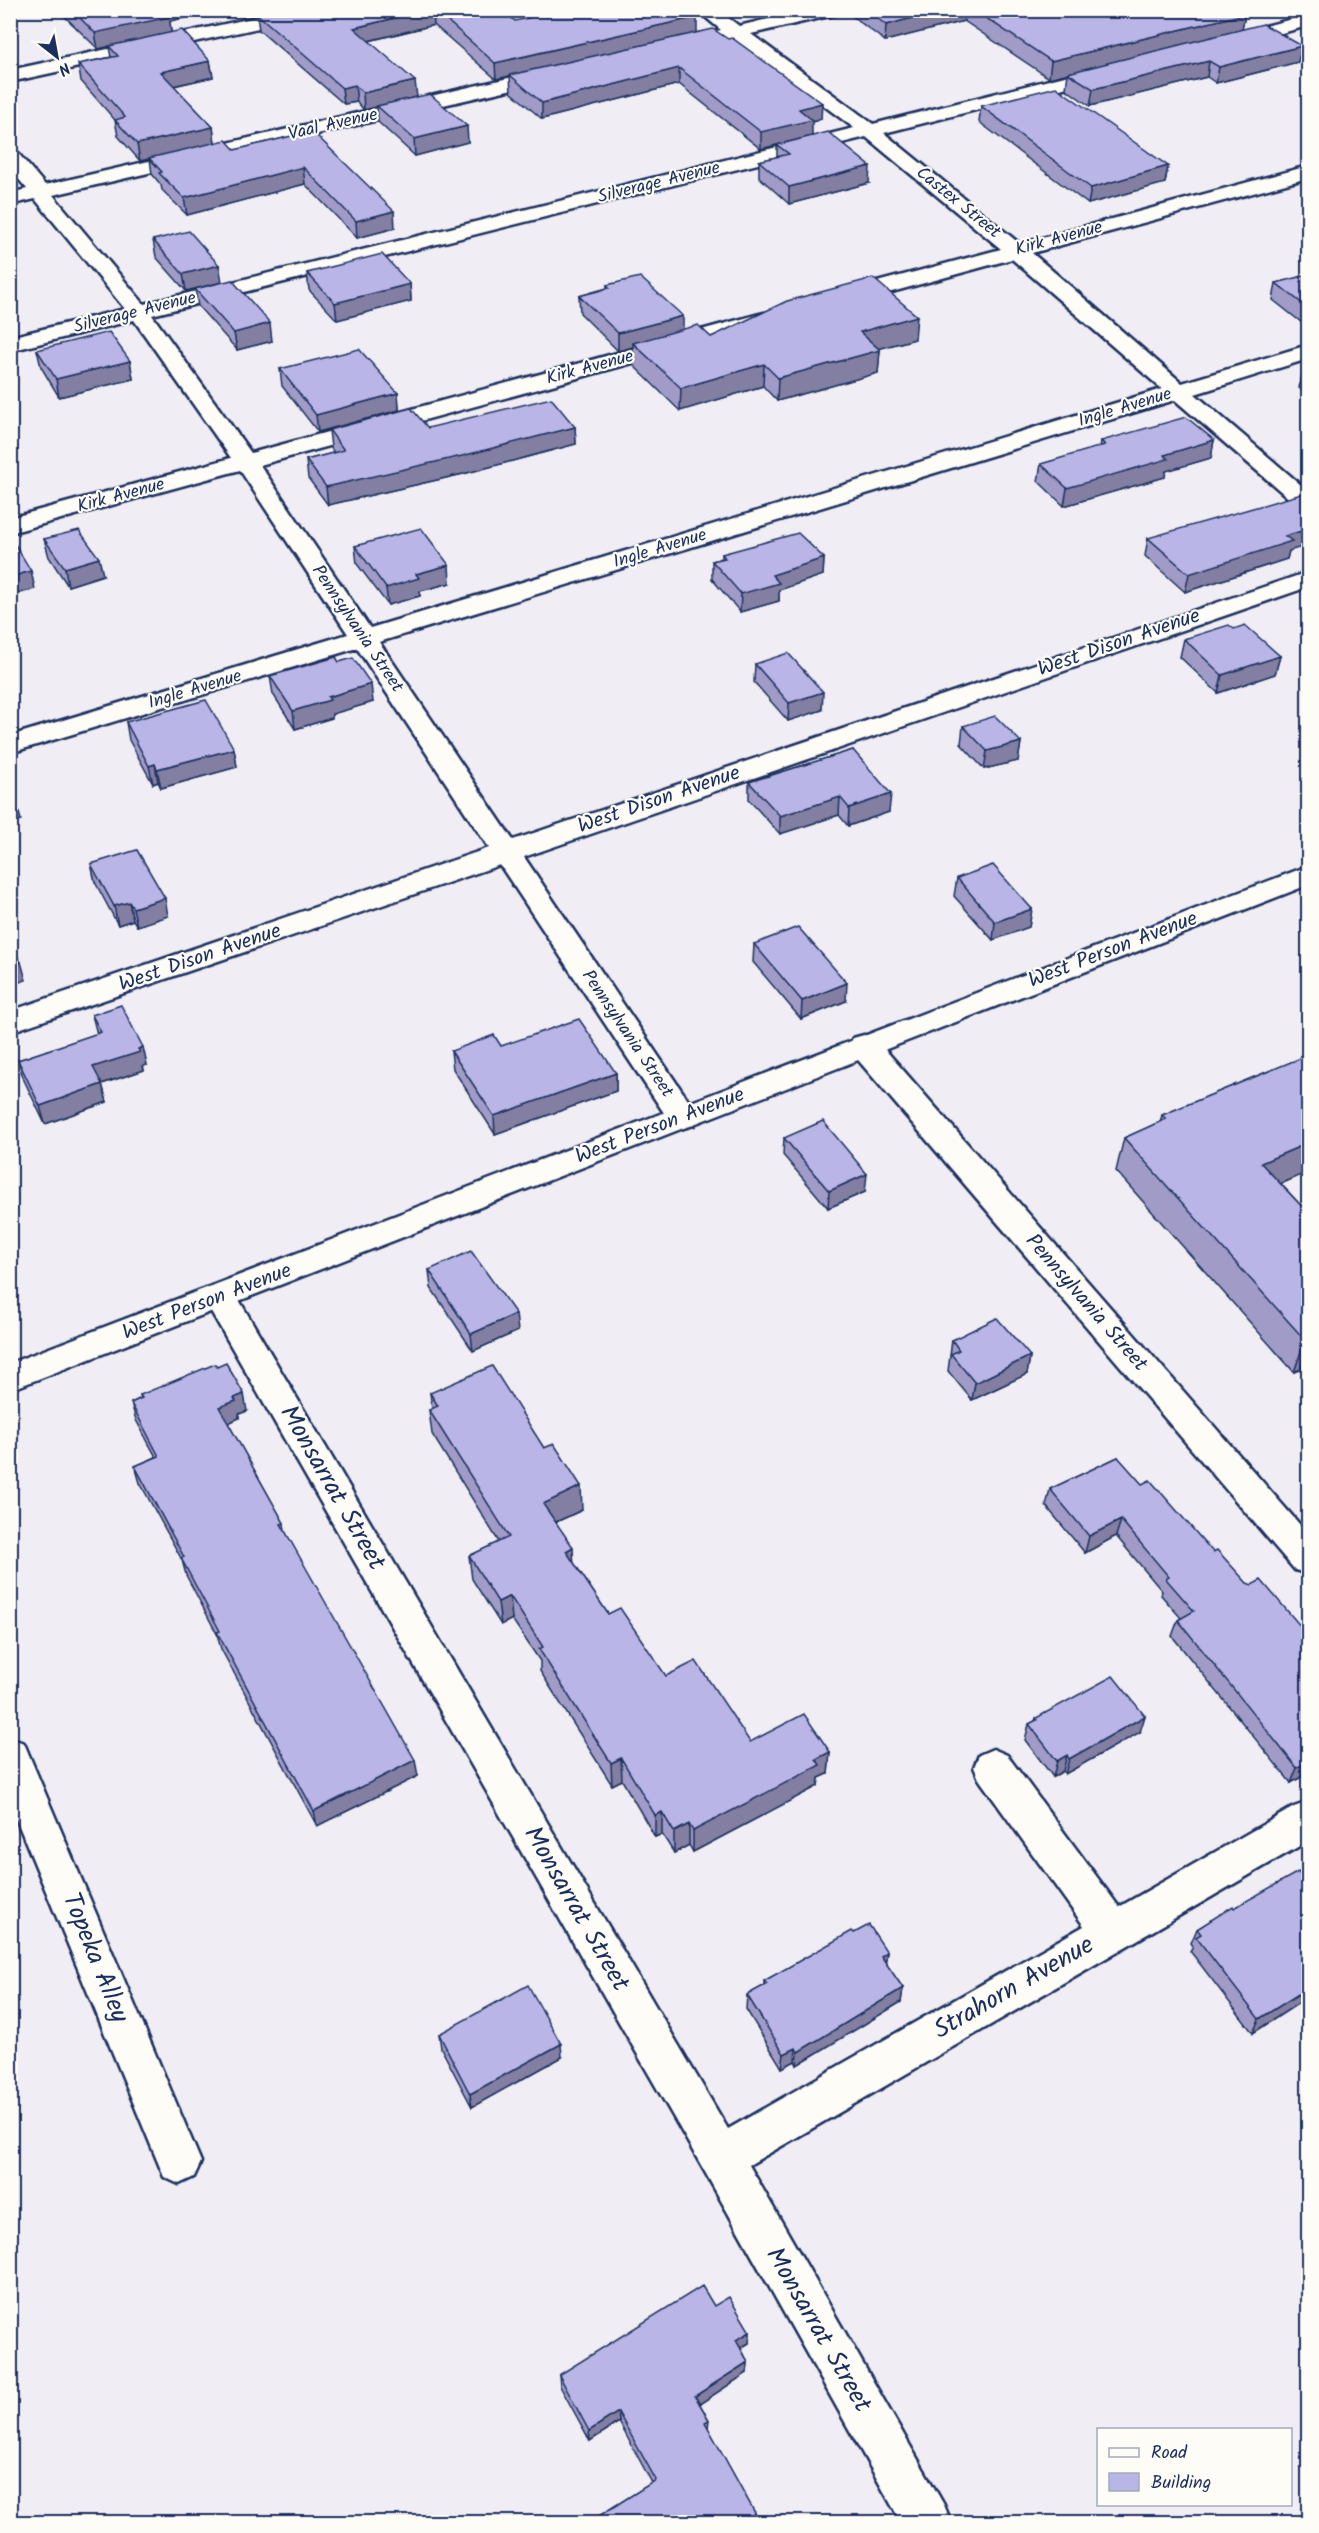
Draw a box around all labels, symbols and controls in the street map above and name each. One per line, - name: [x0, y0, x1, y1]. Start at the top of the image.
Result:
- north arrow: [27, 27, 87, 87]
- text: N: [53, 55, 75, 82]
- street label: Vaal Avenue: [285, 101, 381, 149]
- street label: Silverage Avenue: [595, 154, 723, 212]
- street label: Castex Street: [909, 159, 1008, 247]
- street label: Kirk Avenue: [1012, 213, 1106, 265]
- street label: Silverage Avenue: [71, 284, 199, 342]
- street label: Kirk Avenue: [543, 342, 637, 394]
- street label: Ingle Avenue: [1075, 380, 1175, 436]
- street label: Kirk Avenue: [74, 470, 168, 522]
- street label: Ingle Avenue: [610, 521, 710, 577]
- street label: Pennsylvania Street: [303, 559, 411, 700]
- street label: West Dison Avenue: [1033, 600, 1205, 686]
- street label: Ingle Avenue: [145, 662, 245, 718]
- street label: West Dison Avenue: [573, 757, 745, 843]
- street label: West Person Avenue: [1023, 902, 1203, 997]
- street label: West Dison Avenue: [114, 915, 286, 1001]
- street label: Pennsylvania Street: [573, 964, 681, 1105]
- street label: West Person Avenue: [570, 1078, 750, 1173]
- street label: Pennsylvania Street: [1017, 1227, 1156, 1380]
- street label: West Person Avenue: [117, 1254, 297, 1349]
- street label: Monsarrat Street: [267, 1397, 397, 1580]
- street label: Monsarrat Street: [511, 1818, 641, 2001]
- street label: Topeka Alley: [50, 1887, 140, 2030]
- street label: Strahorn Avenue: [926, 1925, 1103, 2051]
- street label: Monsarrat Street: [753, 2239, 883, 2422]
- legend: [1097, 2428, 1292, 2506]
- text: Road: [1151, 2439, 1188, 2468]
- text: Building: [1151, 2469, 1211, 2498]

